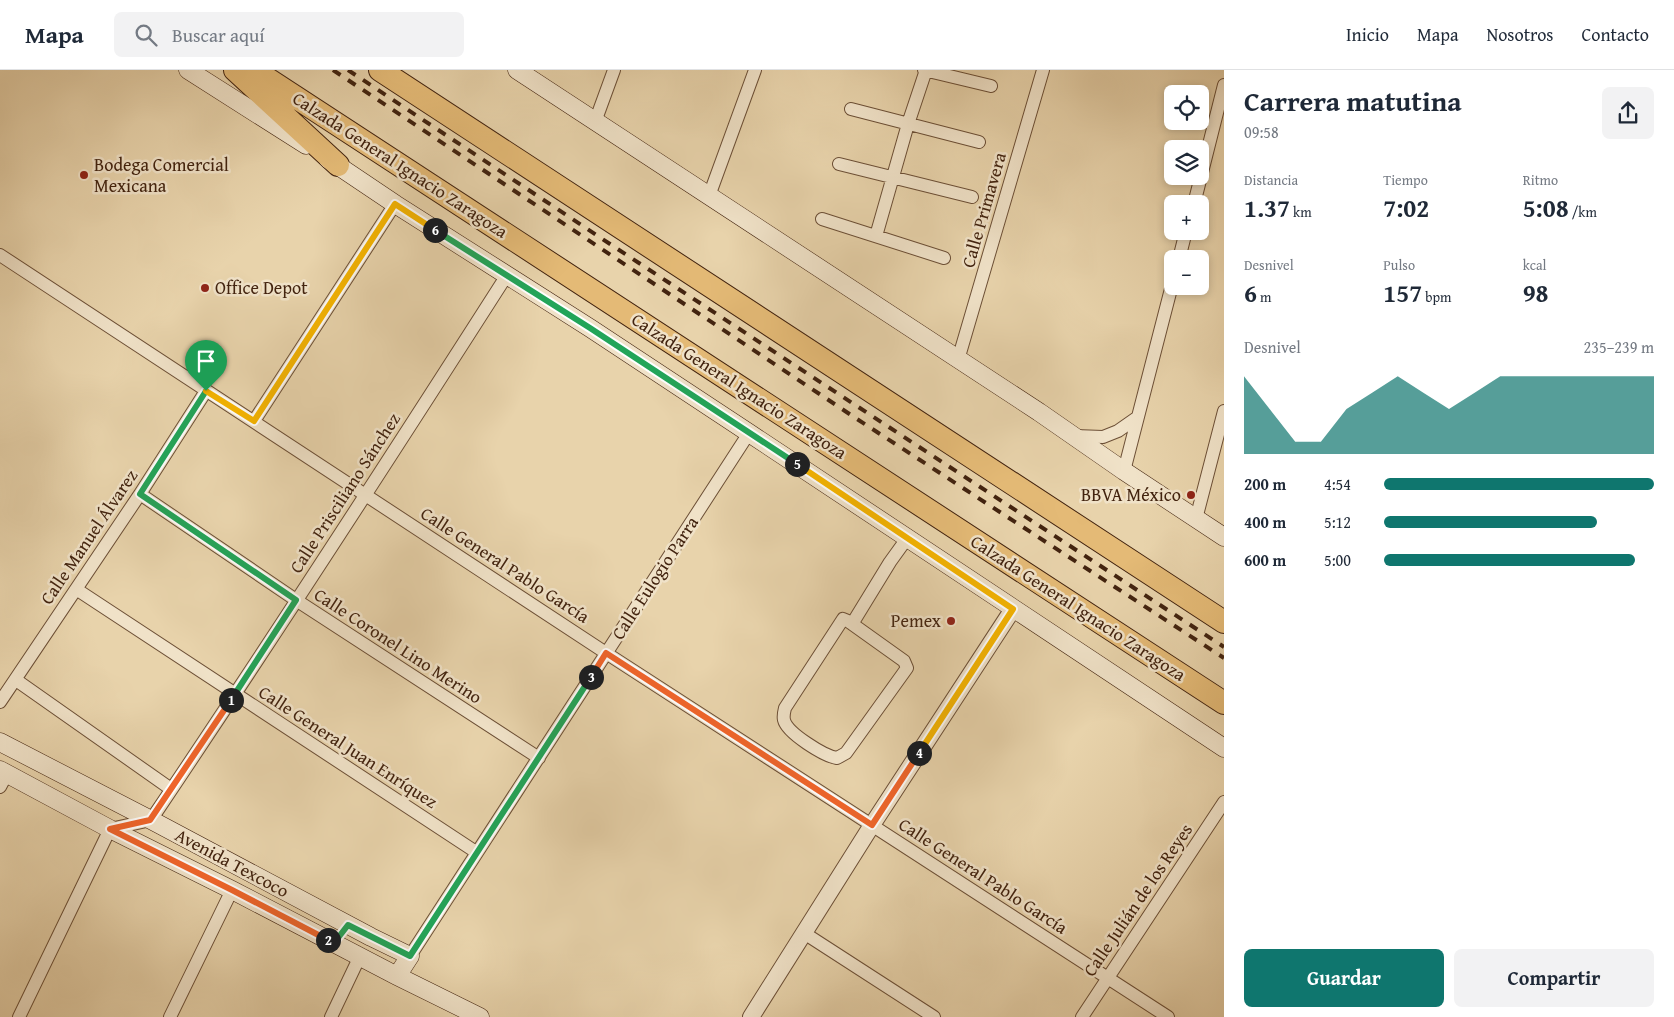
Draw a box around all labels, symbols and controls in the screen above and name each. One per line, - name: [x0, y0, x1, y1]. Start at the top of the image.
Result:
- search box: [114, 12, 464, 57]
- text: Mapa: [25, 17, 84, 52]
- icon: search: [132, 21, 160, 49]
- text: Buscar aquí: [172, 21, 265, 49]
- text: Inicio: [1346, 21, 1389, 48]
- text: Mapa: [1417, 21, 1458, 48]
- text: Nosotros: [1486, 21, 1554, 48]
- text: Contacto: [1582, 21, 1649, 48]
- text: Carrera matutina: [1244, 80, 1462, 121]
- street label: Calzada General Ignacio Zaragoza: [287, 85, 514, 245]
- map controls: [1164, 85, 1209, 295]
- button: locate: [1164, 85, 1209, 130]
- button: share: [1602, 87, 1654, 139]
- text: 09:58: [1244, 120, 1279, 144]
- button: layers: [1164, 140, 1209, 185]
- street label: Calle Primavera: [954, 149, 1013, 271]
- place label: Bodega Comercial Mexicana: [94, 151, 229, 199]
- marker: Bodega Comercial Mexicana: [78, 169, 90, 181]
- text: Distancia: [1244, 170, 1298, 190]
- text: Tiempo: [1383, 170, 1428, 190]
- text: Ritmo: [1523, 170, 1558, 190]
- text: 1.37: [1244, 190, 1290, 226]
- text: 7:02: [1383, 190, 1429, 226]
- text: 5:08: [1523, 190, 1569, 226]
- button: +: [1164, 195, 1209, 240]
- text: km: [1290, 202, 1312, 222]
- text: /km: [1569, 202, 1597, 222]
- pin: 6: [422, 218, 448, 242]
- text: 6: [432, 220, 439, 240]
- button: −: [1164, 250, 1209, 295]
- text: Desnivel: [1244, 255, 1294, 275]
- text: Pulso: [1383, 255, 1415, 275]
- text: kcal: [1523, 255, 1547, 275]
- place label: Office Depot: [215, 274, 308, 301]
- text: 6: [1244, 275, 1257, 311]
- text: 157: [1383, 275, 1422, 311]
- text: 98: [1523, 275, 1549, 311]
- marker: Office Depot: [199, 282, 211, 294]
- text: m: [1257, 287, 1271, 307]
- text: bpm: [1422, 287, 1452, 307]
- street label: Calzada General Ignacio Zaragoza: [626, 306, 853, 466]
- text: Desnivel: [1244, 335, 1301, 359]
- text: 235–239 m: [1584, 335, 1654, 359]
- pin: [185, 340, 227, 391]
- icon: arrive: [192, 347, 220, 375]
- street label: Calle Prisciliano Sánchez: [282, 407, 407, 578]
- pin: 5: [784, 452, 810, 476]
- text: 5: [794, 454, 801, 474]
- street label: Calle Manuel Álvarez: [33, 464, 144, 610]
- text: 200 m: [1244, 472, 1286, 496]
- text: 4:54: [1324, 472, 1351, 496]
- place label: BBVA México: [1081, 481, 1181, 508]
- marker: BBVA México: [1185, 489, 1197, 501]
- street label: Calle General Pablo García: [415, 500, 596, 630]
- street label: Calle Eulogio Parra: [604, 510, 705, 645]
- text: 400 m: [1244, 510, 1286, 534]
- text: 5:12: [1324, 510, 1351, 534]
- street label: Calzada General Ignacio Zaragoza: [965, 528, 1192, 688]
- text: 600 m: [1244, 548, 1286, 572]
- text: 5:00: [1324, 548, 1351, 572]
- street label: Calle Coronel Lino Merino: [309, 581, 488, 710]
- place label: Pemex: [891, 607, 942, 634]
- marker: Pemex: [945, 615, 957, 627]
- pin: 3: [578, 664, 604, 690]
- text: 3: [588, 667, 595, 687]
- street label: Calle General Juan Enríquez: [254, 679, 443, 815]
- pin: 1: [218, 688, 244, 712]
- text: 1: [228, 690, 235, 710]
- pin: 4: [906, 740, 932, 766]
- text: 4: [916, 743, 923, 763]
- street label: Calle General Pablo García: [893, 811, 1074, 941]
- street label: Calle Julián de los Reyes: [1076, 818, 1199, 982]
- street label: Avenida Texcoco: [171, 821, 294, 904]
- pin: 2: [316, 928, 340, 952]
- text: 2: [325, 930, 332, 950]
- button: Guardar: [1244, 949, 1444, 1007]
- button: Compartir: [1454, 949, 1654, 1007]

